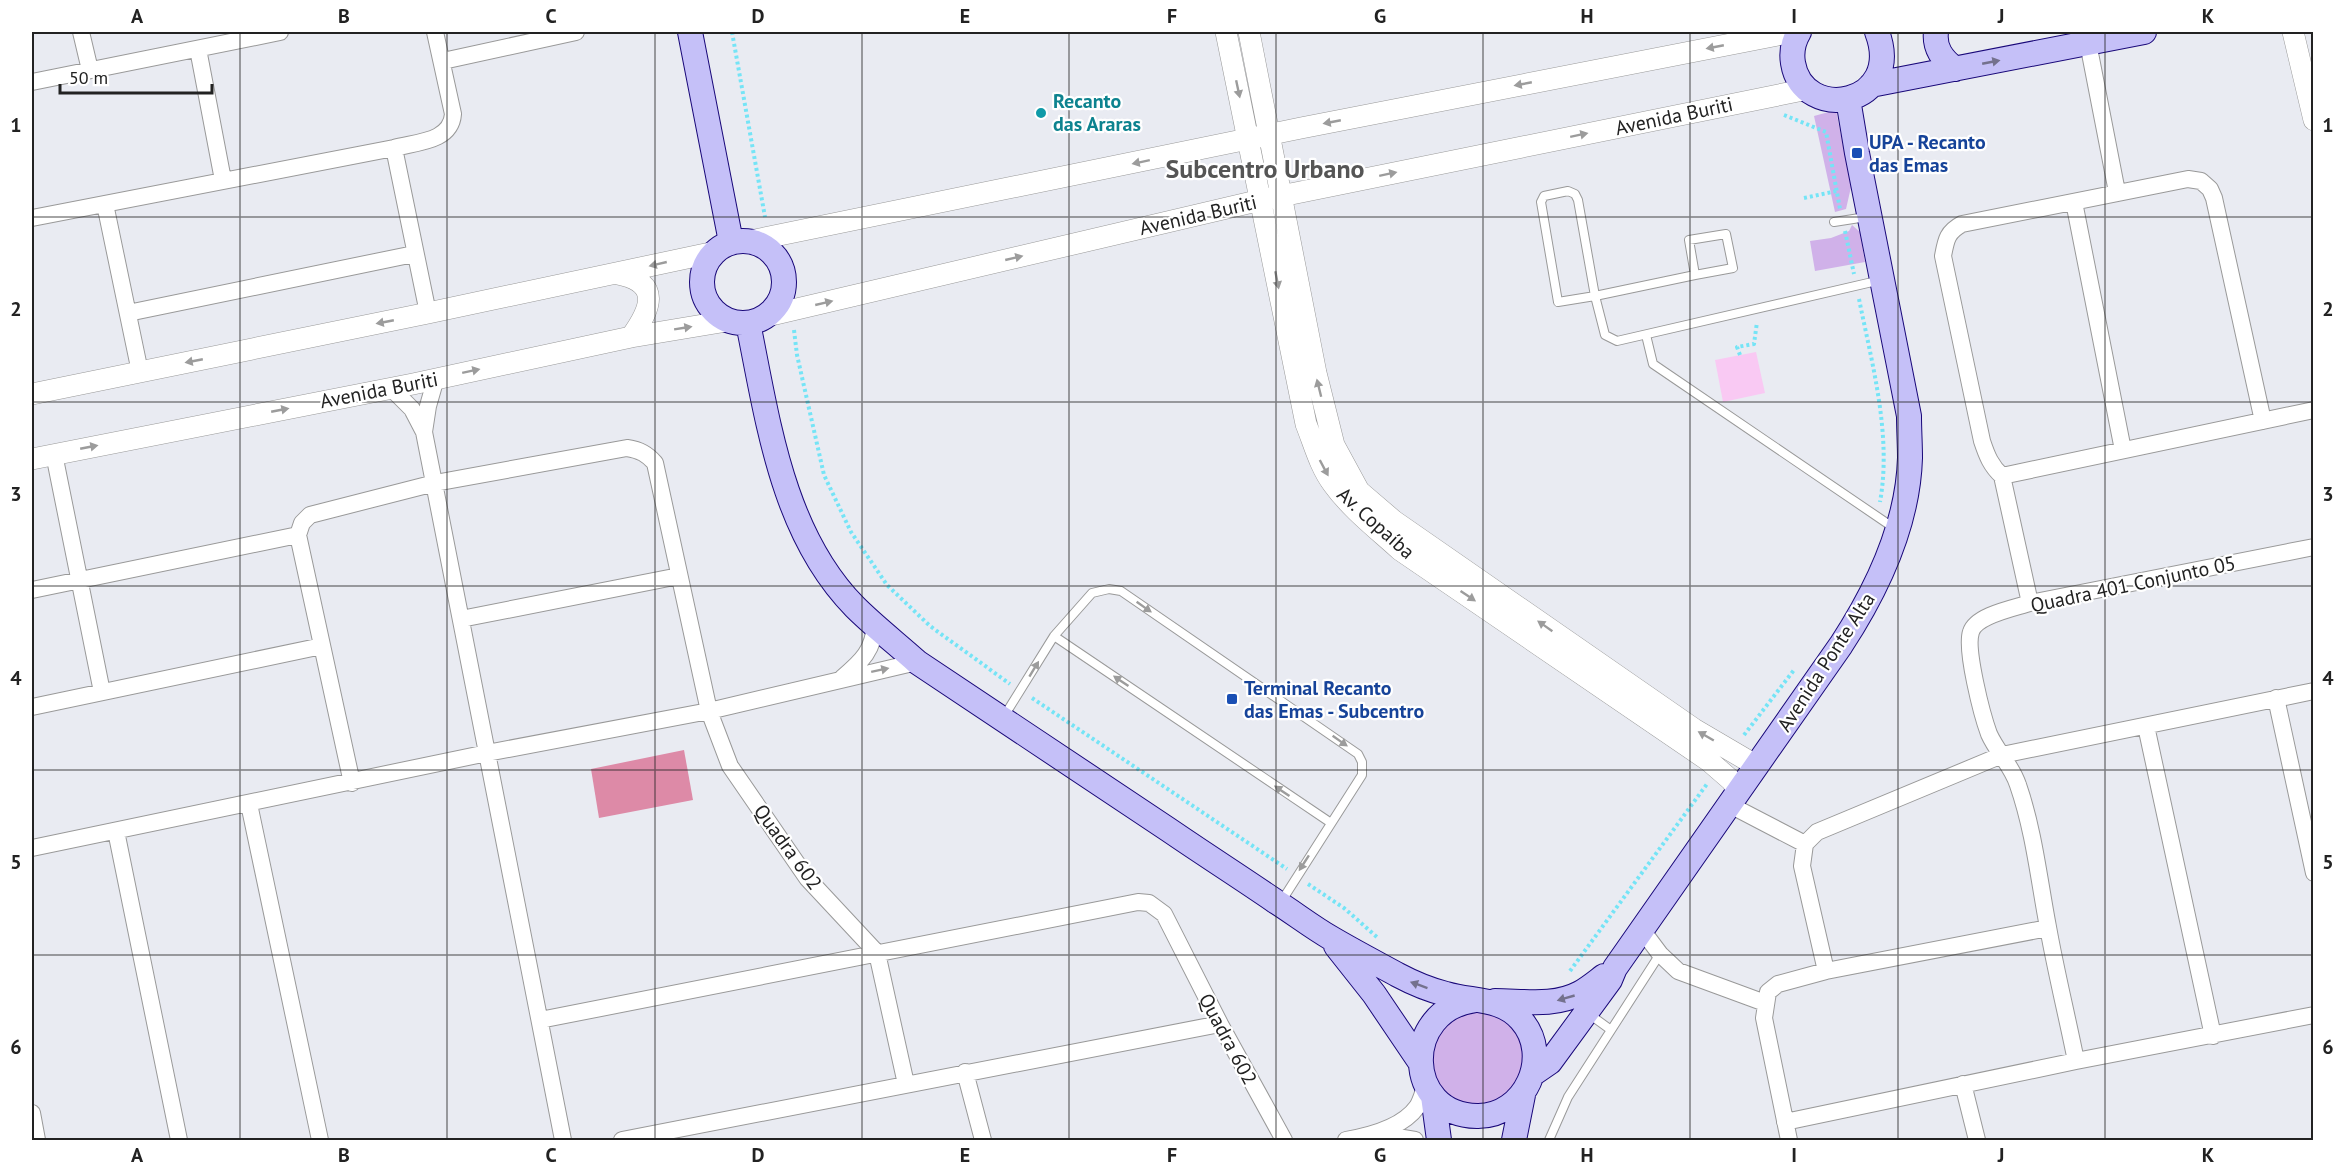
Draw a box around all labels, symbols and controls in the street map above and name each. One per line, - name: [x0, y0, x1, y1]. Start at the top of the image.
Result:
- text: A: [131, 3, 144, 29]
- text: B: [338, 3, 350, 29]
- text: C: [545, 3, 557, 29]
- text: D: [752, 3, 765, 29]
- text: E: [960, 3, 970, 29]
- text: F: [1167, 3, 1177, 29]
- text: G: [1374, 3, 1386, 29]
- text: H: [1580, 3, 1594, 29]
- text: I: [1791, 3, 1797, 29]
- text: J: [1997, 3, 2004, 29]
- text: K: [2202, 3, 2215, 29]
- one-way arrow: [1705, 43, 1724, 52]
- scale bar: [60, 57, 212, 95]
- one-way arrow: [1981, 57, 2000, 66]
- text: 50 m: [69, 66, 108, 89]
- one-way arrow: [1234, 79, 1243, 98]
- one-way arrow: [1514, 80, 1533, 89]
- place label: Recanto das Araras: [1053, 88, 1141, 137]
- street label: Avenida Buriti: [1613, 91, 1735, 141]
- marker: Recanto das Araras: [1034, 106, 1048, 120]
- text: 1: [10, 112, 22, 138]
- text: 1: [2322, 112, 2334, 138]
- one-way arrow: [1322, 118, 1341, 127]
- place label: UPA - Recanto das Emas: [1869, 129, 1986, 178]
- one-way arrow: [1570, 130, 1589, 139]
- marker: UPA - Recanto das Emas: [1850, 146, 1864, 160]
- district label: Subcentro Urbano: [1165, 152, 1365, 185]
- one-way arrow: [1132, 157, 1150, 167]
- one-way arrow: [1379, 169, 1398, 178]
- street label: Avenida Buriti: [1137, 189, 1259, 241]
- one-way arrow: [1004, 253, 1023, 263]
- one-way arrow: [648, 260, 667, 270]
- one-way arrow: [1273, 270, 1282, 289]
- text: 2: [10, 296, 22, 322]
- text: 2: [2322, 296, 2334, 322]
- one-way arrow: [815, 297, 833, 307]
- one-way arrow: [375, 318, 394, 327]
- one-way arrow: [674, 323, 693, 332]
- one-way arrow: [184, 357, 203, 366]
- street label: Avenida Buriti: [318, 366, 440, 414]
- one-way arrow: [462, 366, 481, 375]
- one-way arrow: [1314, 379, 1324, 397]
- one-way arrow: [271, 405, 290, 414]
- one-way arrow: [80, 442, 99, 451]
- one-way arrow: [1319, 460, 1329, 477]
- text: 3: [10, 481, 22, 507]
- street label: Av. Copaíba: [1332, 481, 1420, 565]
- text: 3: [2322, 481, 2334, 507]
- street label: Quadra 401 Conjunto 05: [2028, 550, 2238, 618]
- street label: Avenida Ponte Alta: [1771, 588, 1881, 736]
- one-way arrow: [1460, 590, 1476, 602]
- one-way arrow: [1136, 601, 1152, 613]
- one-way arrow: [1538, 620, 1554, 632]
- one-way arrow: [1029, 660, 1039, 677]
- text: 4: [10, 665, 22, 691]
- one-way arrow: [870, 665, 889, 674]
- text: 4: [2322, 665, 2334, 691]
- place label: Terminal Recanto das Emas - Subcentro: [1244, 675, 1424, 724]
- one-way arrow: [1113, 676, 1129, 687]
- marker: Terminal Recanto das Emas - Subcentro: [1225, 692, 1239, 706]
- one-way arrow: [1698, 731, 1714, 742]
- one-way arrow: [1331, 735, 1347, 747]
- one-way arrow: [1274, 785, 1291, 796]
- street label: Quadra 602: [748, 799, 828, 895]
- text: 5: [10, 849, 22, 875]
- text: 5: [2322, 849, 2334, 875]
- one-way arrow: [1299, 855, 1310, 872]
- one-way arrow: [1410, 979, 1428, 989]
- street label: Quadra 602: [1193, 989, 1263, 1089]
- one-way arrow: [1557, 994, 1575, 1003]
- text: 6: [10, 1034, 22, 1060]
- text: 6: [2322, 1034, 2334, 1060]
- text: A: [131, 1142, 144, 1168]
- text: B: [338, 1142, 350, 1168]
- text: C: [545, 1142, 557, 1168]
- text: D: [752, 1142, 765, 1168]
- text: E: [960, 1142, 970, 1168]
- text: F: [1167, 1142, 1177, 1168]
- text: G: [1374, 1142, 1386, 1168]
- text: H: [1580, 1142, 1594, 1168]
- text: I: [1791, 1142, 1797, 1168]
- text: J: [1997, 1142, 2004, 1168]
- text: K: [2202, 1142, 2215, 1168]

